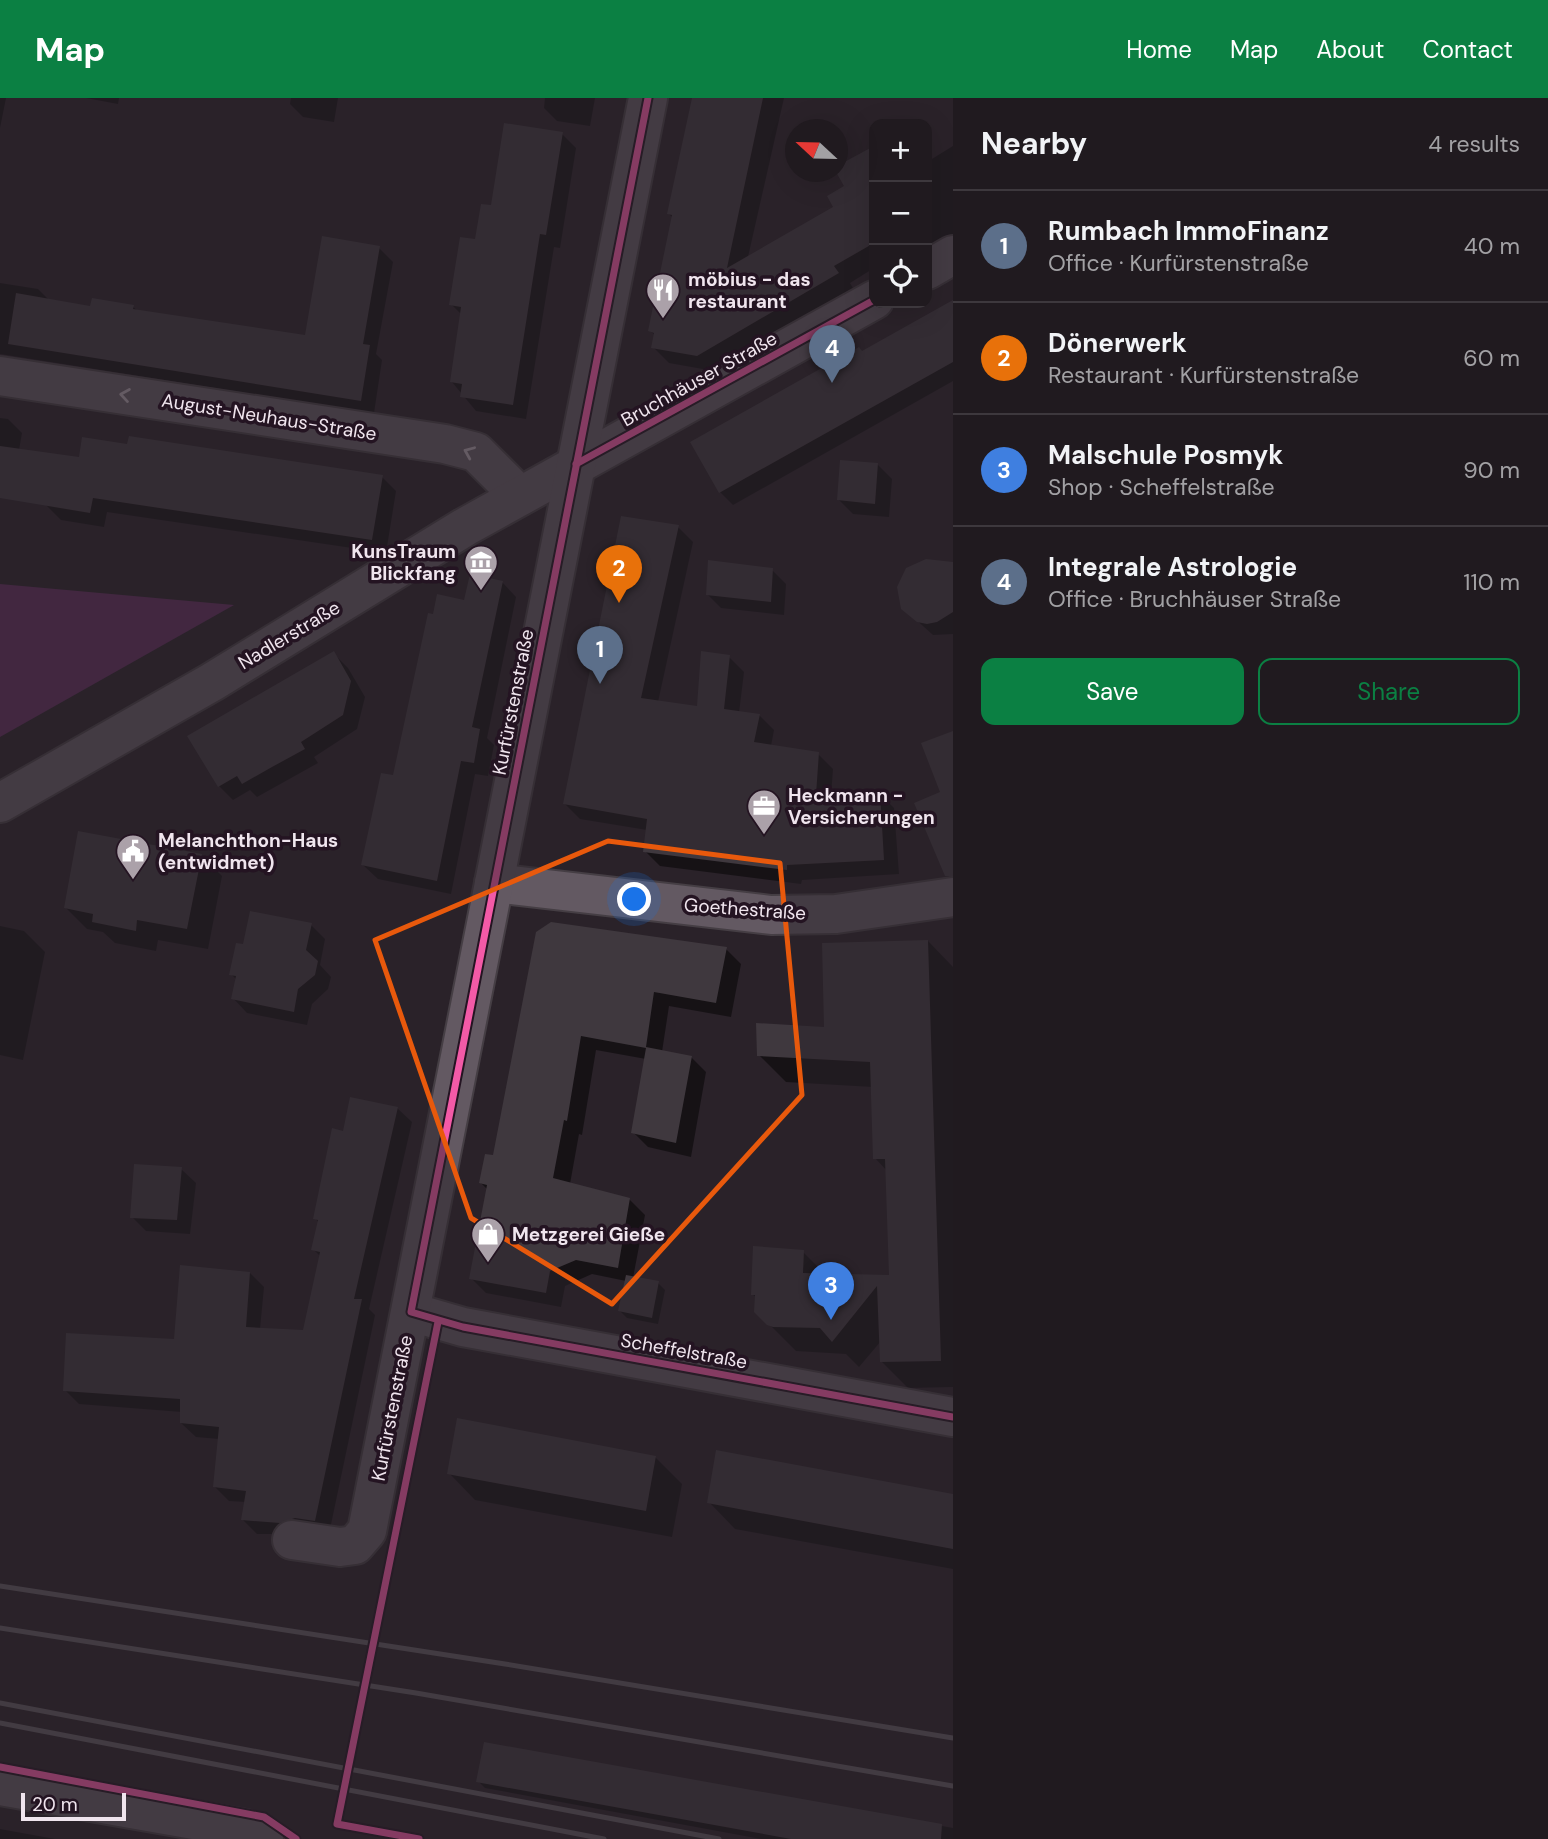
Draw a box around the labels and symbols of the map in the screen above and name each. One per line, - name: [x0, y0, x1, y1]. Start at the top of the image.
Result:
- north arrow: [785, 119, 848, 182]
- place label: möbius - das restaurant: [688, 267, 811, 314]
- restaurant icon: möbius - das restaurant: [644, 271, 682, 320]
- pin: 4: [809, 325, 855, 383]
- street label: Bruchhäuser Straße: [617, 326, 781, 432]
- one-way arrow: [119, 388, 131, 403]
- street label: August-Neuhaus-Straße: [160, 388, 378, 446]
- one-way arrow: [464, 446, 476, 460]
- place label: KunsTraum Blickfang: [351, 539, 456, 586]
- museum icon: KunsTraum Blickfang: [462, 543, 500, 592]
- pin: 2: [596, 545, 642, 603]
- street label: Nadlerstraße: [234, 595, 344, 675]
- pin: 1: [577, 626, 623, 684]
- street label: Kurfürstenstraße: [487, 627, 539, 777]
- place label: Heckmann - Versicherungen: [788, 783, 935, 830]
- office icon: Heckmann - Versicherungen: [745, 787, 783, 836]
- place label: Melanchthon-Haus (entwidmet): [158, 828, 338, 875]
- public building icon: Melanchthon-Haus (entwidmet): [114, 832, 152, 881]
- your location: [617, 882, 651, 916]
- street label: Goethestraße: [683, 892, 807, 926]
- shop icon: Metzgerei Gieße: [469, 1215, 507, 1264]
- place label: Metzgerei Gieße: [512, 1222, 665, 1247]
- pin: 3: [808, 1262, 854, 1320]
- street label: Scheffelstraße: [619, 1328, 749, 1374]
- street label: Kurfürstenstraße: [366, 1333, 418, 1483]
- scale bar: [21, 1790, 126, 1822]

